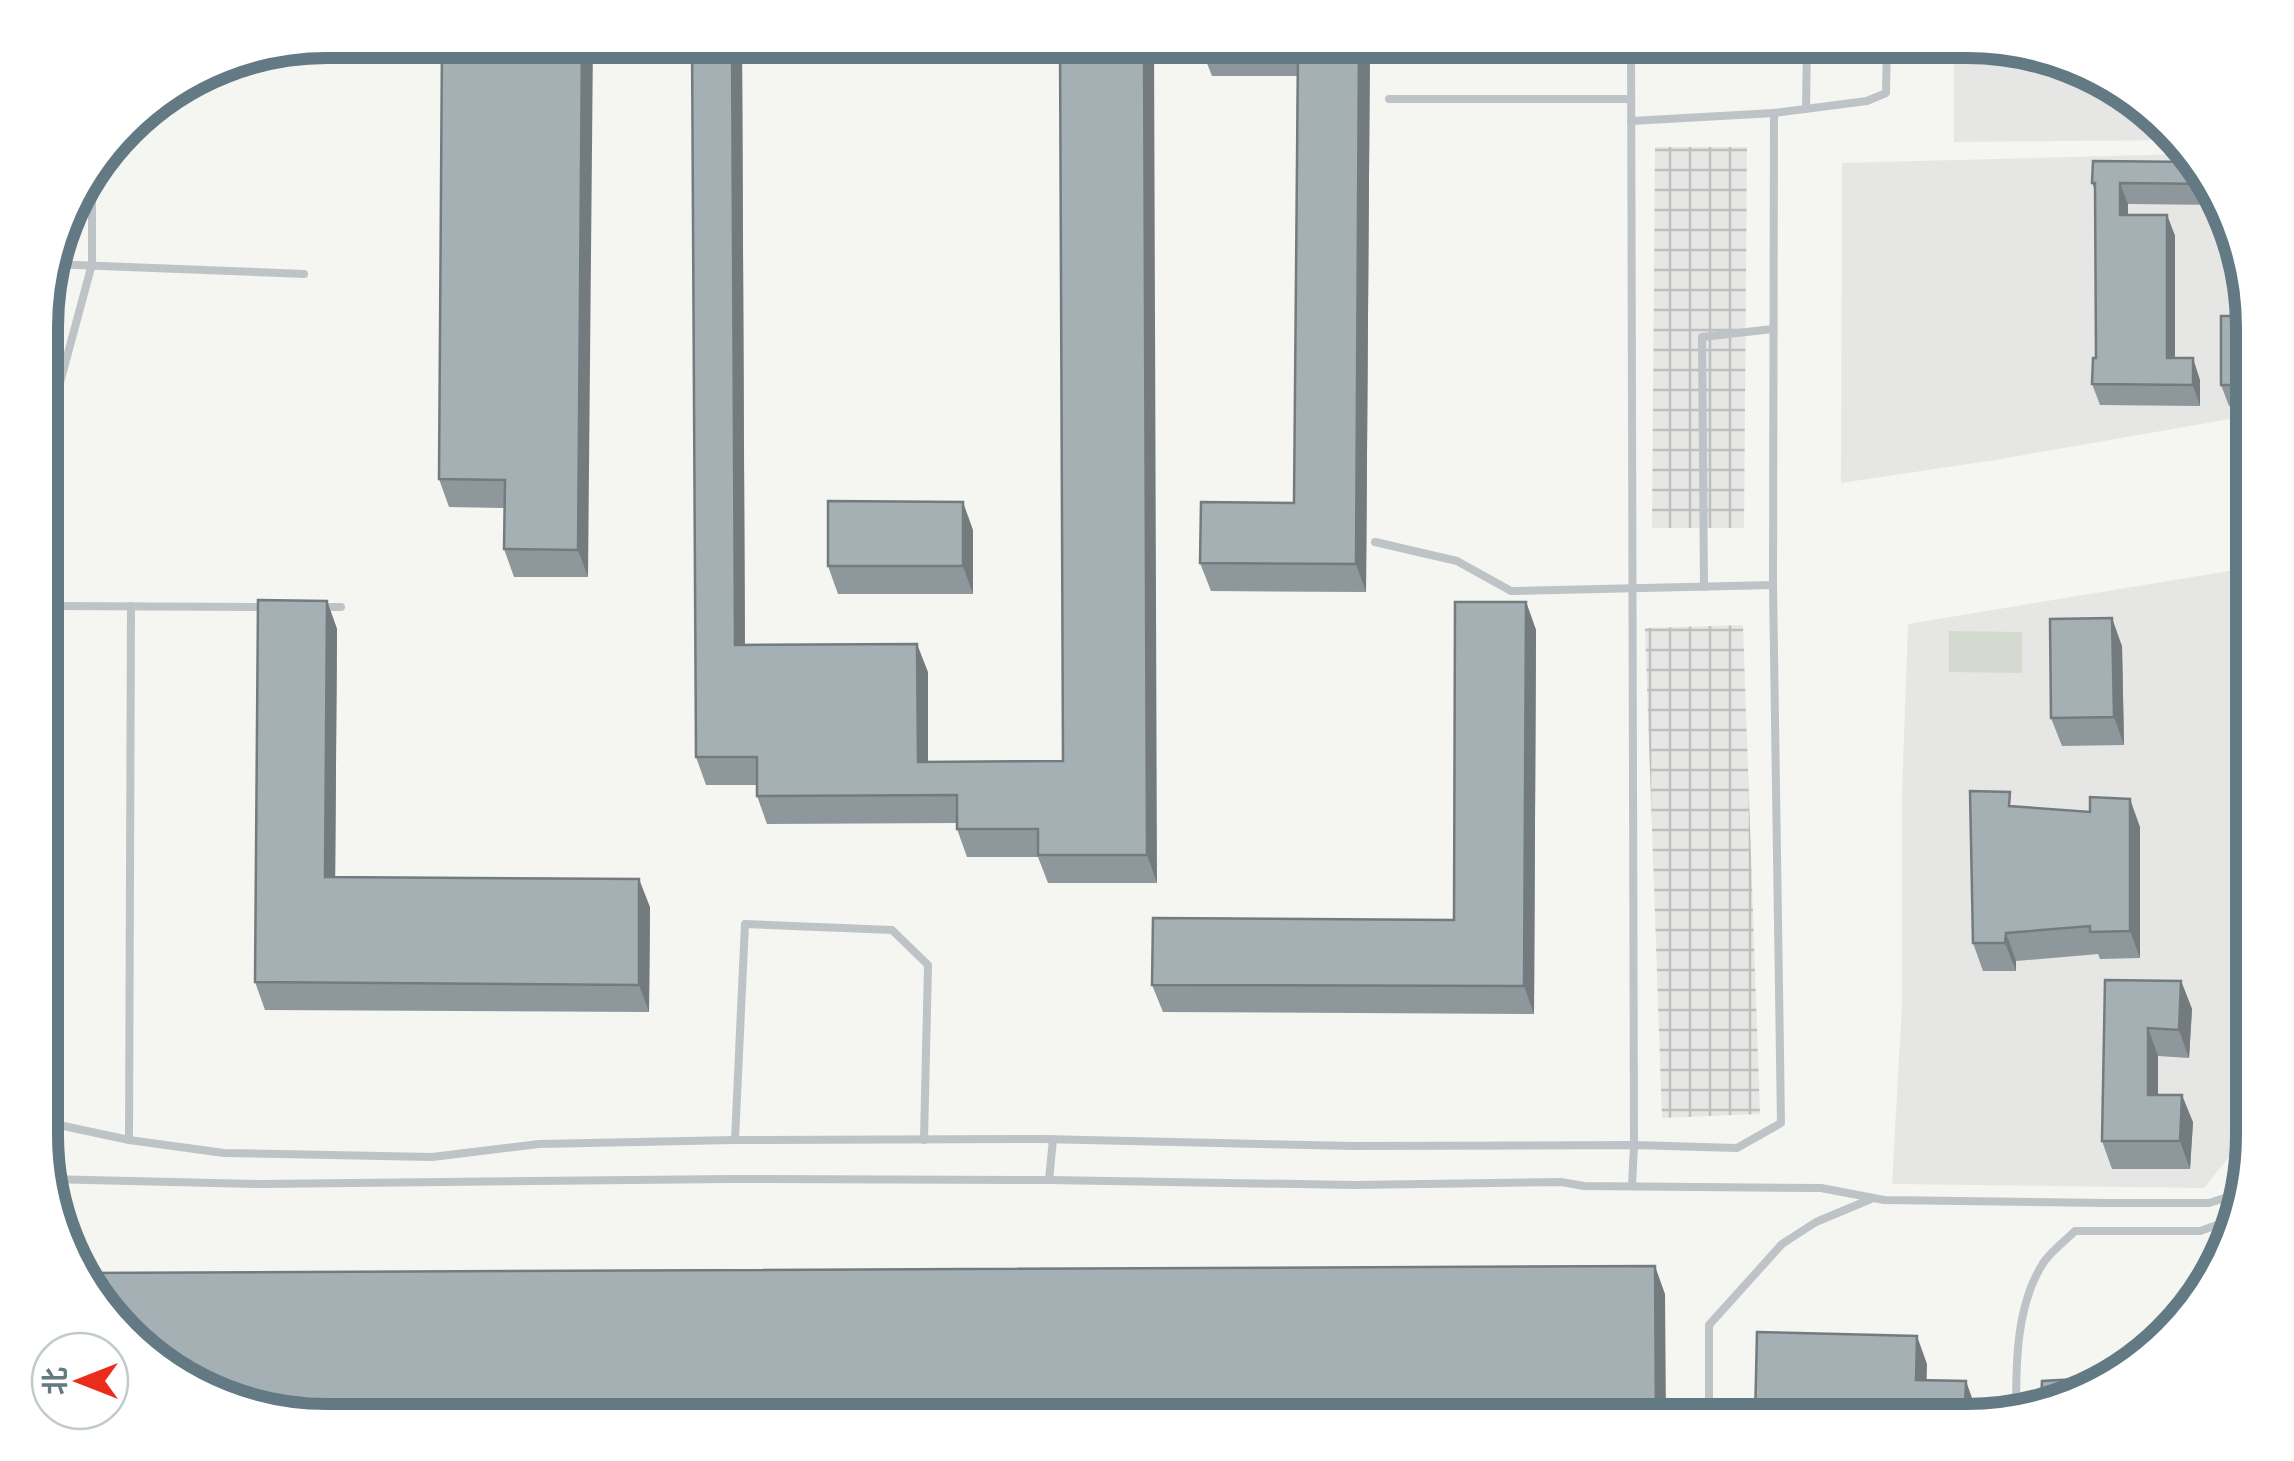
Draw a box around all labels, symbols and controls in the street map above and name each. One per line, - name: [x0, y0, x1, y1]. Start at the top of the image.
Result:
- north arrow: [30, 1331, 130, 1431]
- text: 北: [37, 1367, 71, 1395]

